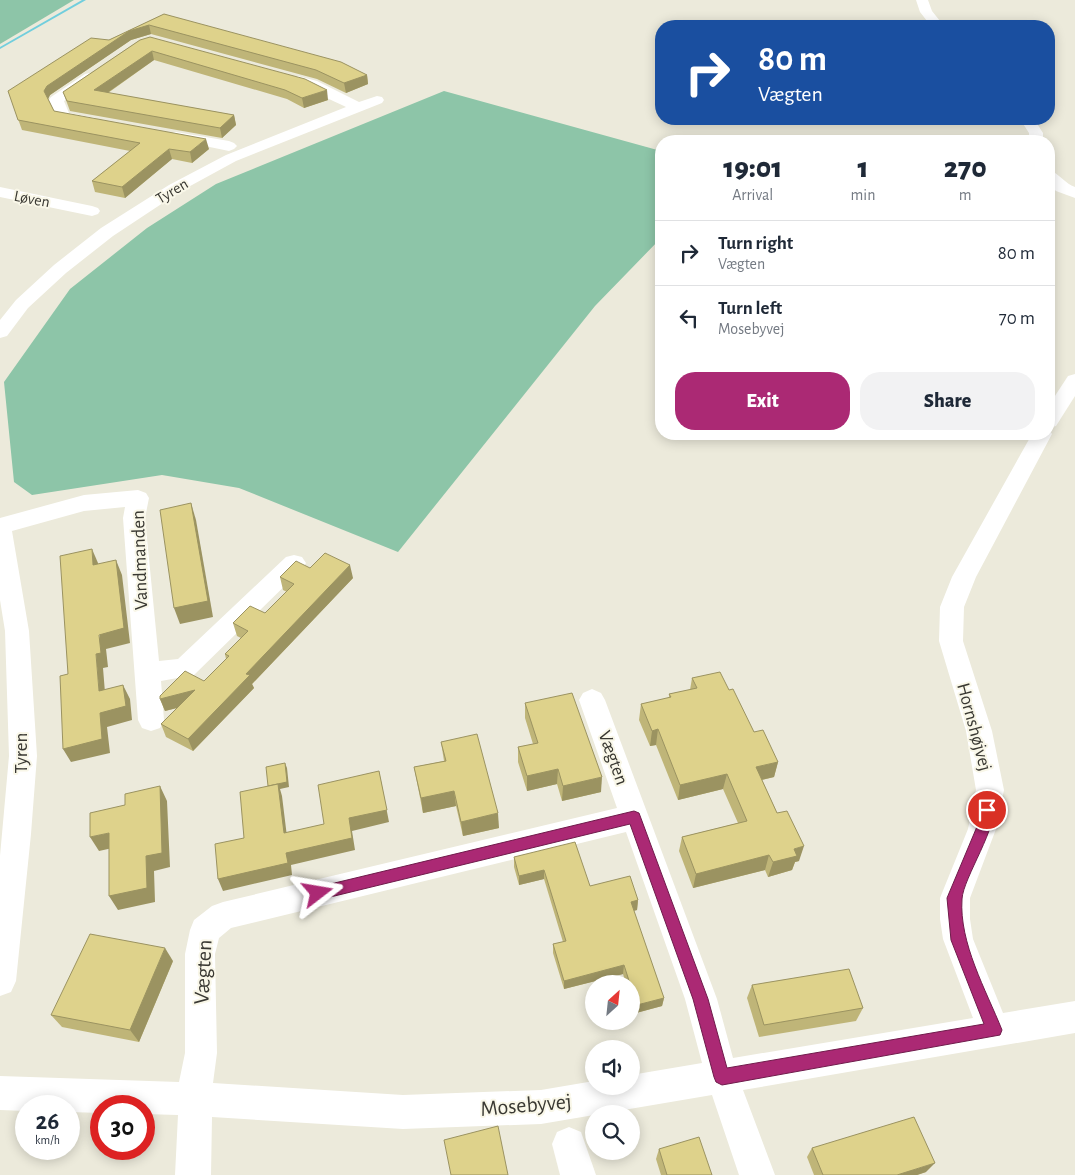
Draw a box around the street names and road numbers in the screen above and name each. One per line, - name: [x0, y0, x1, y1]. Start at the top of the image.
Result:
- street label: Tyren: [153, 175, 191, 208]
- street label: Løven: [13, 188, 51, 210]
- street label: Vandmanden: [129, 510, 151, 610]
- street label: Hornshøjvej: [953, 681, 995, 773]
- street label: Vægten: [594, 728, 632, 788]
- street label: Tyren: [12, 733, 31, 773]
- street label: Vægten: [190, 939, 216, 1005]
- street label: Mosebyvej: [480, 1090, 572, 1120]

